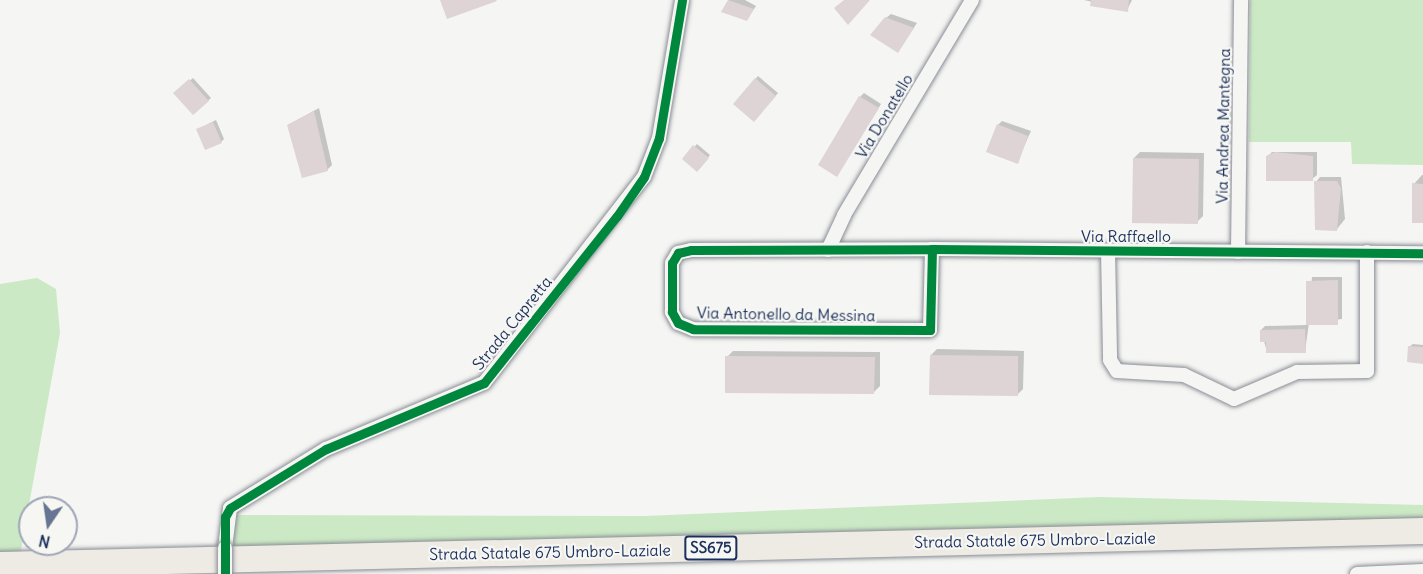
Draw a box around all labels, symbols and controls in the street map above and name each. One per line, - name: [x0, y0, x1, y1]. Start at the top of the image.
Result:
- street label: Via Andrea Mantegna: [1212, 48, 1234, 204]
- street label: Via Donatello: [851, 70, 917, 162]
- street label: Via Raffaello: [1081, 226, 1171, 246]
- street label: Strada Capretta: [468, 272, 556, 374]
- street label: Via Antonello da Messina: [697, 303, 875, 325]
- north arrow: [18, 496, 78, 556]
- street label: Strada Statale 675 Umbro-Laziale: [914, 528, 1156, 552]
- text: N: [37, 531, 52, 553]
- road number: SS675: [684, 536, 738, 560]
- street label: Strada Statale 675 Umbro-Laziale: [429, 540, 671, 564]

